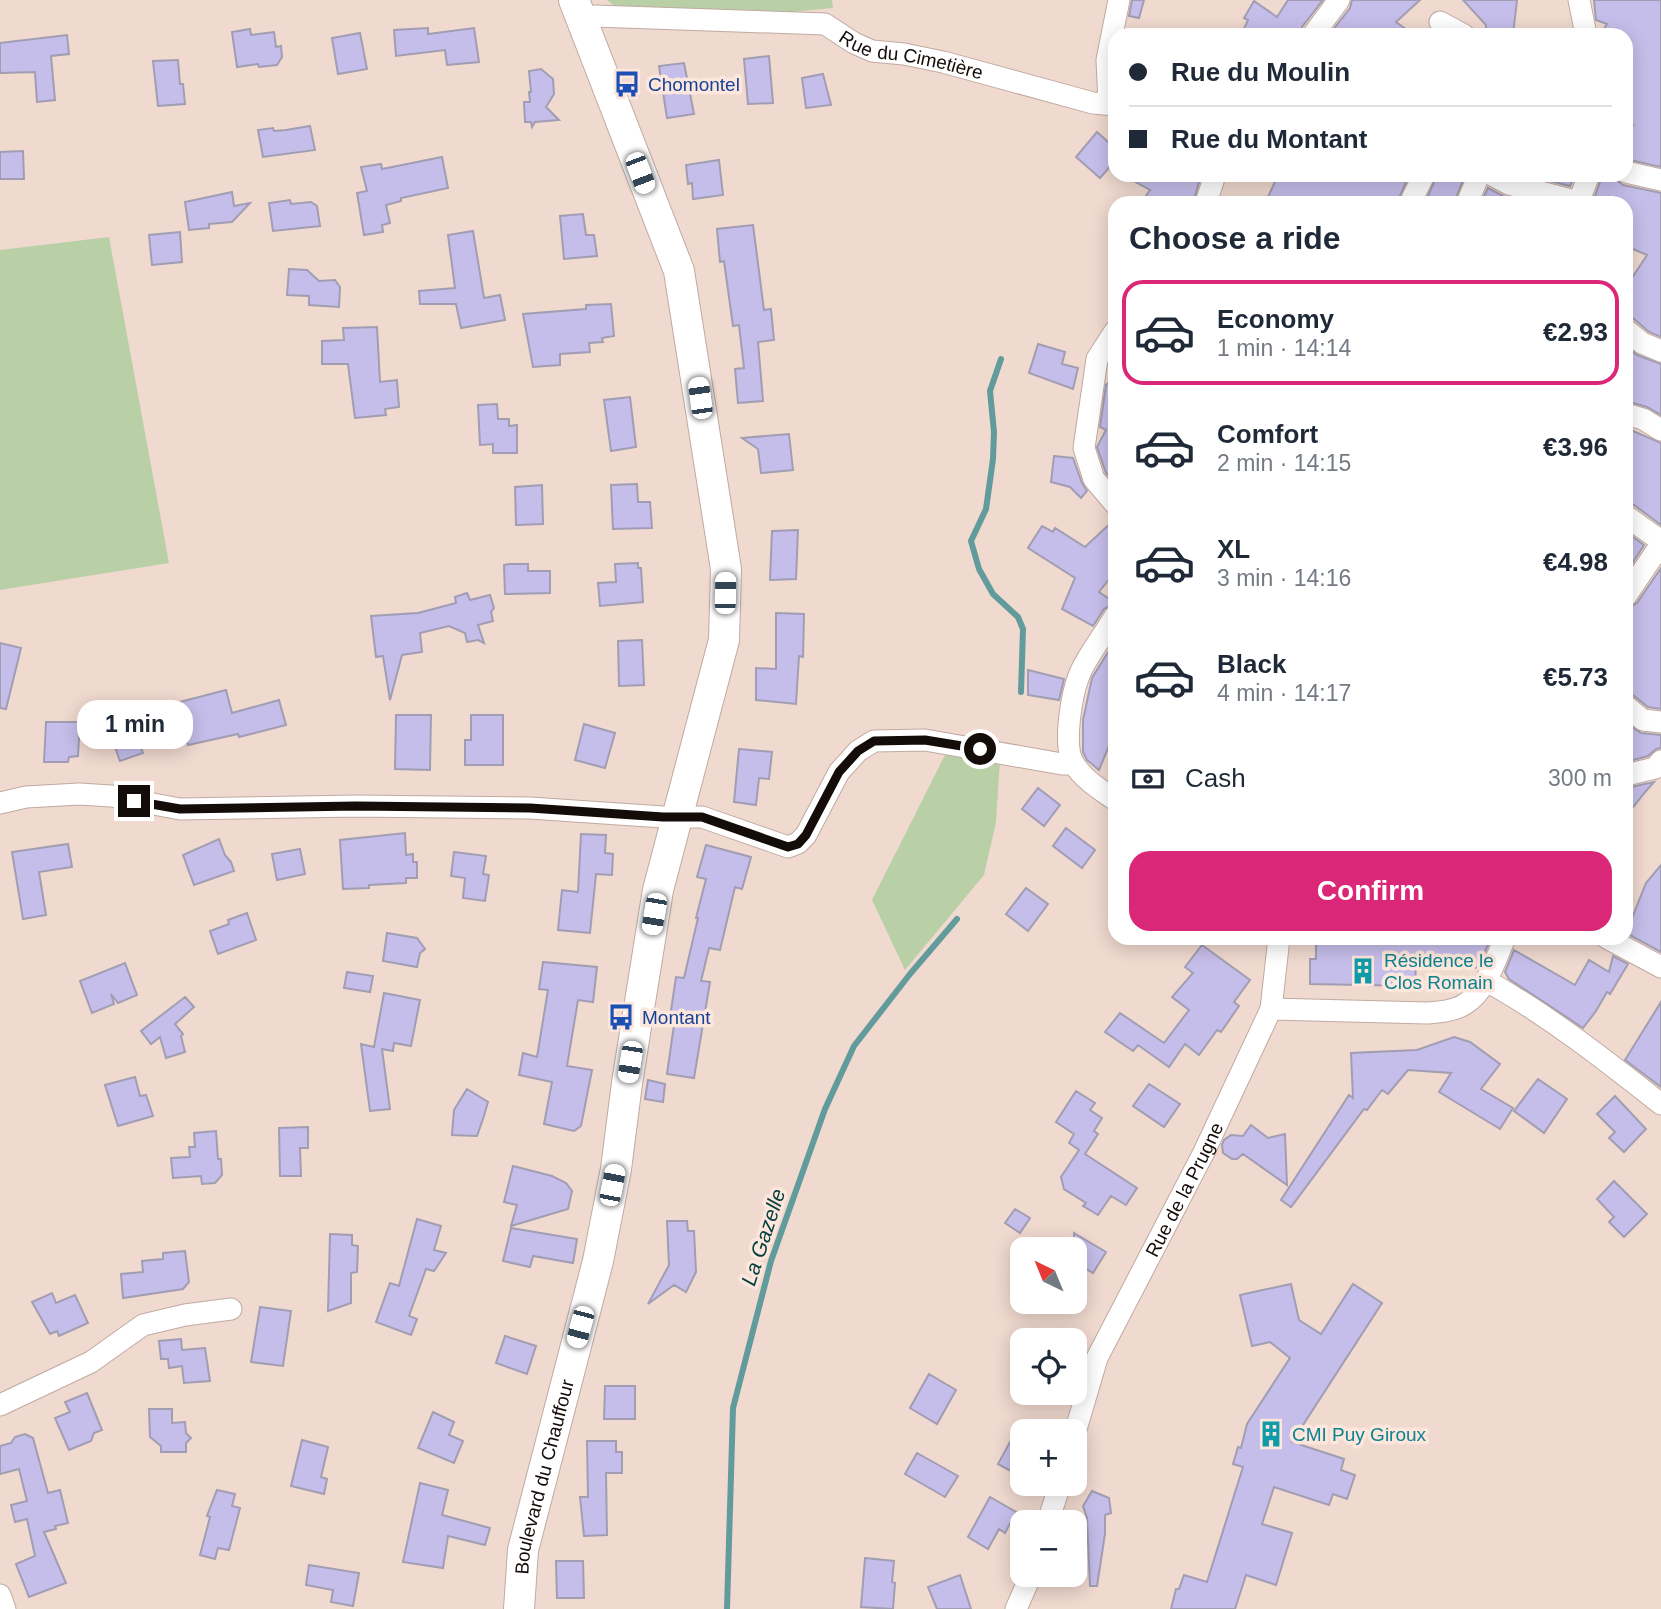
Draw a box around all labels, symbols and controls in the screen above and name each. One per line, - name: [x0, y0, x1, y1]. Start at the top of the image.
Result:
- street label: Rue du Cimetière: [836, 26, 986, 83]
- text: Rue du Moulin: [1171, 57, 1350, 87]
- bus stop icon: Chomontel: [612, 69, 642, 99]
- place label: Chomontel: [648, 74, 740, 95]
- text: Rue du Montant: [1171, 124, 1367, 154]
- car: [623, 150, 658, 196]
- text: Choose a ride: [1129, 220, 1341, 256]
- icon: car: [1133, 301, 1196, 364]
- text: Economy: [1217, 304, 1334, 334]
- text: €2.93: [1543, 317, 1608, 347]
- text: 1 min · 14:14: [1217, 335, 1351, 361]
- car: [687, 376, 714, 420]
- icon: car: [1133, 416, 1196, 479]
- text: Comfort: [1217, 419, 1318, 449]
- text: €3.96: [1543, 432, 1608, 462]
- text: 2 min · 14:15: [1217, 450, 1351, 476]
- icon: car: [1133, 531, 1196, 594]
- text: XL: [1217, 534, 1250, 564]
- text: €4.98: [1543, 547, 1608, 577]
- text: 3 min · 14:16: [1217, 565, 1351, 591]
- car: [715, 572, 736, 614]
- icon: car: [1133, 646, 1196, 709]
- text: Black: [1217, 649, 1286, 679]
- text: €5.73: [1543, 662, 1608, 692]
- text: 4 min · 14:17: [1217, 680, 1351, 706]
- callout: 1 min: [76, 700, 192, 748]
- text: 1 min: [105, 711, 165, 737]
- route start: [964, 733, 996, 765]
- icon: cash: [1129, 760, 1167, 798]
- text: Cash: [1185, 763, 1246, 793]
- text: 300 m: [1548, 765, 1612, 791]
- route end: [118, 785, 150, 817]
- button: Confirm: [1129, 851, 1612, 931]
- car: [641, 891, 668, 937]
- place label: Résidence le Clos Romain: [1384, 950, 1494, 993]
- building icon: Résidence le Clos Romain: [1348, 956, 1378, 986]
- bus stop icon: Montant: [606, 1002, 636, 1032]
- place label: Montant: [642, 1007, 711, 1028]
- car: [617, 1040, 644, 1084]
- street label: Rue de la Prugne: [1141, 1119, 1227, 1260]
- car: [598, 1162, 627, 1208]
- water label: La Gazelle: [737, 1186, 789, 1288]
- north arrow: [1010, 1237, 1087, 1314]
- map controls: [1010, 1237, 1087, 1587]
- car: [565, 1304, 596, 1350]
- button: locate: [1010, 1328, 1087, 1405]
- street label: Boulevard du Chauffour: [511, 1376, 578, 1575]
- button: +: [1010, 1419, 1087, 1496]
- building icon: CMI Puy Giroux: [1256, 1419, 1286, 1449]
- place label: CMI Puy Giroux: [1292, 1424, 1427, 1445]
- button: −: [1010, 1510, 1087, 1587]

